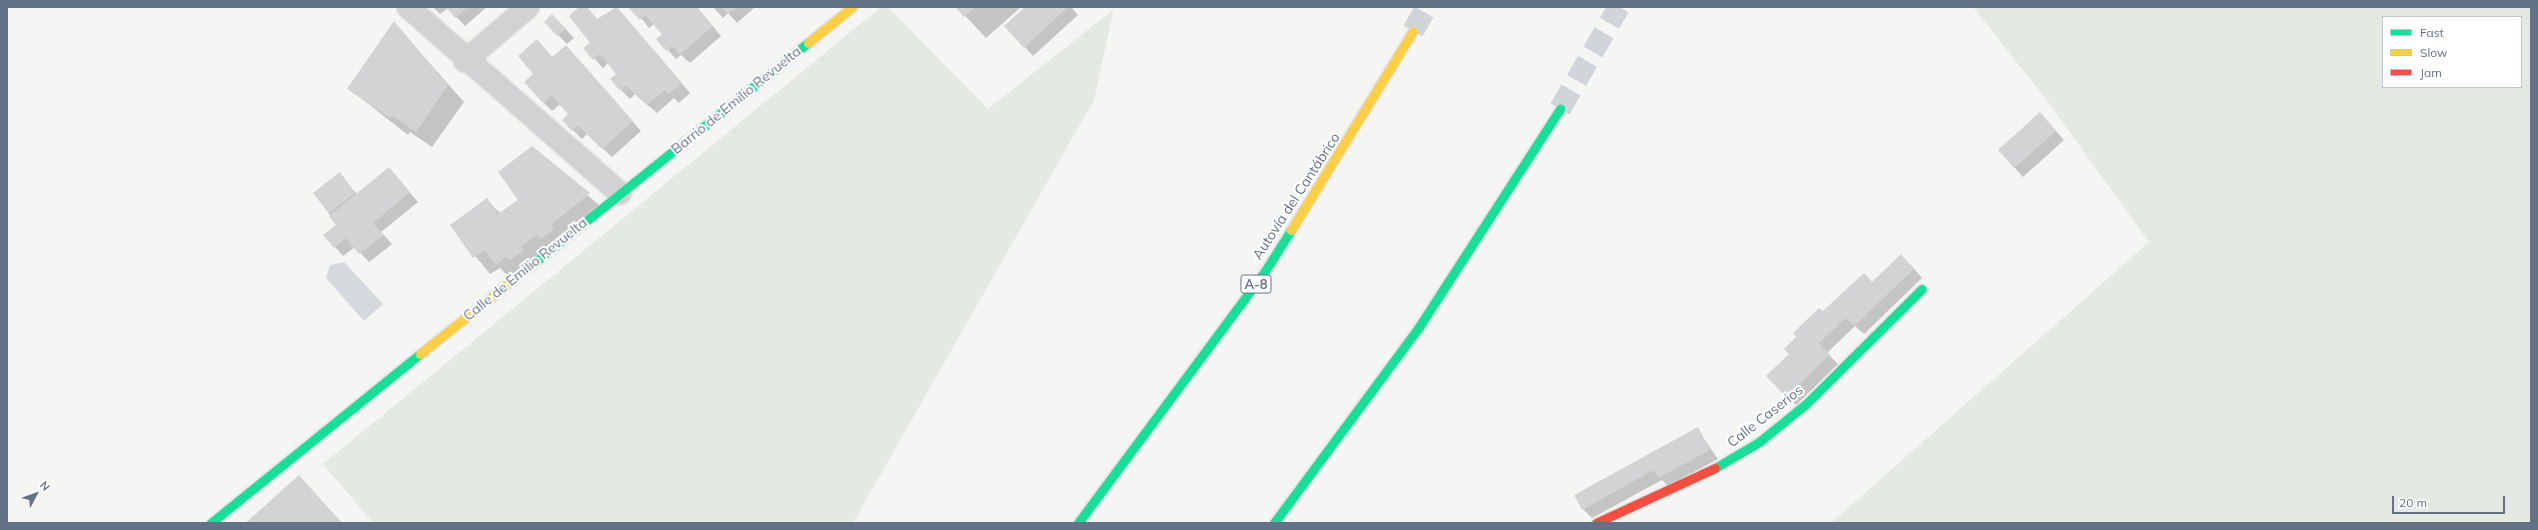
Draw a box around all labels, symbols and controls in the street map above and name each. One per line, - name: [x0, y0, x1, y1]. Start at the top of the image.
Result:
- legend: [2382, 16, 2522, 88]
- text: Fast: [2420, 25, 2444, 40]
- street label: Barrio de Emilio Revuelta: [668, 43, 804, 157]
- text: Slow: [2420, 45, 2448, 60]
- text: Jam: [2420, 65, 2442, 80]
- street label: Autovía del Cantábrico: [1249, 129, 1343, 263]
- street label: Calle de Emilio Revuelta: [460, 214, 590, 324]
- road number: A-8: [1240, 273, 1272, 295]
- street label: Calle Caserios: [1724, 381, 1806, 451]
- north arrow: [16, 474, 56, 514]
- text: N: [37, 478, 53, 494]
- scale bar: [2394, 488, 2507, 514]
- text: 20 m: [2399, 495, 2427, 510]

